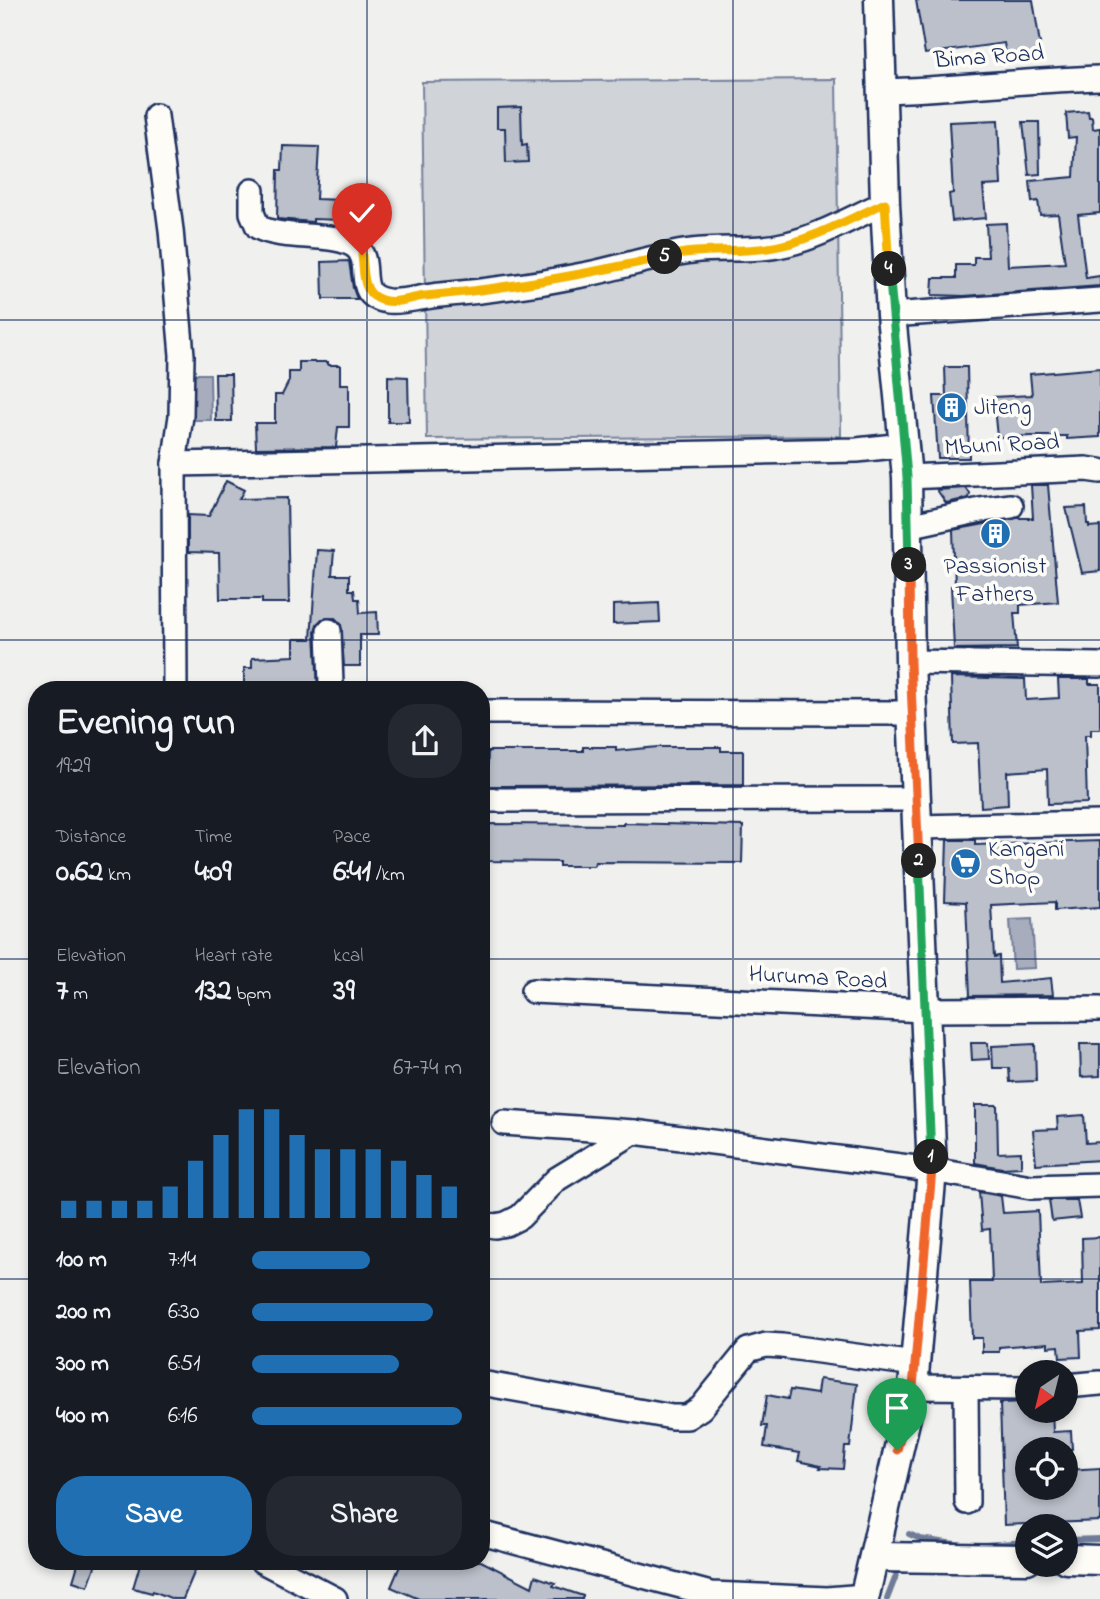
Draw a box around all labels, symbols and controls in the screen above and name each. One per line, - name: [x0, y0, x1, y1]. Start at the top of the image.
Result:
- street label: Bima Road: [932, 37, 1046, 79]
- pin: [332, 183, 392, 255]
- icon: check: [343, 194, 381, 232]
- pin: 5: [648, 240, 682, 274]
- text: 5: [659, 243, 670, 270]
- pin: 4: [872, 252, 906, 286]
- text: 4: [885, 255, 892, 282]
- building icon: Jiteng: [934, 391, 968, 425]
- place label: Jiteng: [974, 391, 1031, 426]
- street label: Mbuni Road: [944, 425, 1061, 466]
- building icon: Passionist Fathers: [978, 516, 1012, 550]
- pin: 3: [892, 548, 926, 582]
- place label: Passionist Fathers: [943, 550, 1047, 613]
- text: 3: [905, 551, 912, 578]
- text: Evening run: [56, 696, 235, 752]
- button: share: [388, 704, 462, 778]
- text: 19:29: [56, 750, 91, 783]
- text: Distance: [56, 824, 126, 851]
- text: Time: [195, 824, 232, 851]
- text: Pace: [333, 824, 370, 851]
- place label: Kangani Shop: [988, 833, 1064, 896]
- pin: 2: [902, 844, 936, 878]
- text: 2: [914, 847, 923, 874]
- supermarket icon: Kangani Shop: [948, 847, 982, 881]
- text: 0.62: [56, 851, 103, 895]
- text: 4:09: [195, 851, 232, 895]
- text: 6:41: [333, 851, 371, 895]
- text: km: [103, 862, 131, 889]
- text: /km: [371, 862, 405, 889]
- text: Elevation: [56, 943, 126, 970]
- text: Heart rate: [195, 943, 273, 970]
- text: kcal: [333, 943, 364, 970]
- street label: Huruma Road: [748, 958, 889, 1000]
- text: 7: [56, 970, 68, 1014]
- text: 132: [195, 970, 232, 1014]
- text: 39: [333, 970, 355, 1014]
- text: m: [68, 981, 88, 1008]
- text: bpm: [232, 981, 271, 1008]
- text: Elevation: [56, 1052, 141, 1085]
- text: 67–74 m: [393, 1052, 462, 1085]
- pin: 1: [914, 1140, 948, 1174]
- text: 1: [927, 1143, 934, 1170]
- text: 100 m: [56, 1244, 107, 1277]
- text: 7:14: [168, 1244, 196, 1277]
- text: 200 m: [56, 1296, 111, 1329]
- text: 6:30: [168, 1296, 200, 1329]
- text: 300 m: [56, 1348, 109, 1381]
- text: 6:51: [168, 1348, 201, 1381]
- north arrow: [1015, 1360, 1078, 1423]
- map controls: [1015, 1360, 1078, 1577]
- pin: [867, 1378, 927, 1450]
- icon: arrive: [878, 1389, 916, 1427]
- text: 400 m: [56, 1400, 109, 1433]
- text: 6:16: [168, 1400, 198, 1433]
- button: locate: [1015, 1437, 1078, 1500]
- button: Save: [56, 1476, 252, 1556]
- button: Share: [266, 1476, 462, 1556]
- button: layers: [1015, 1514, 1078, 1577]

